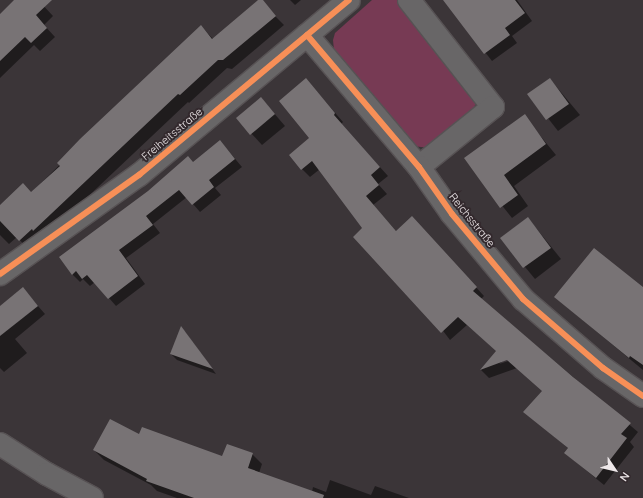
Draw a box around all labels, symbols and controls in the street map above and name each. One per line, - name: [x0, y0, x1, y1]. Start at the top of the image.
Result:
- street label: Freiheitsstraße: [139, 105, 205, 163]
- street label: Reichsstraße: [446, 190, 498, 250]
- north arrow: [595, 450, 635, 490]
- text: N: [617, 470, 633, 484]

